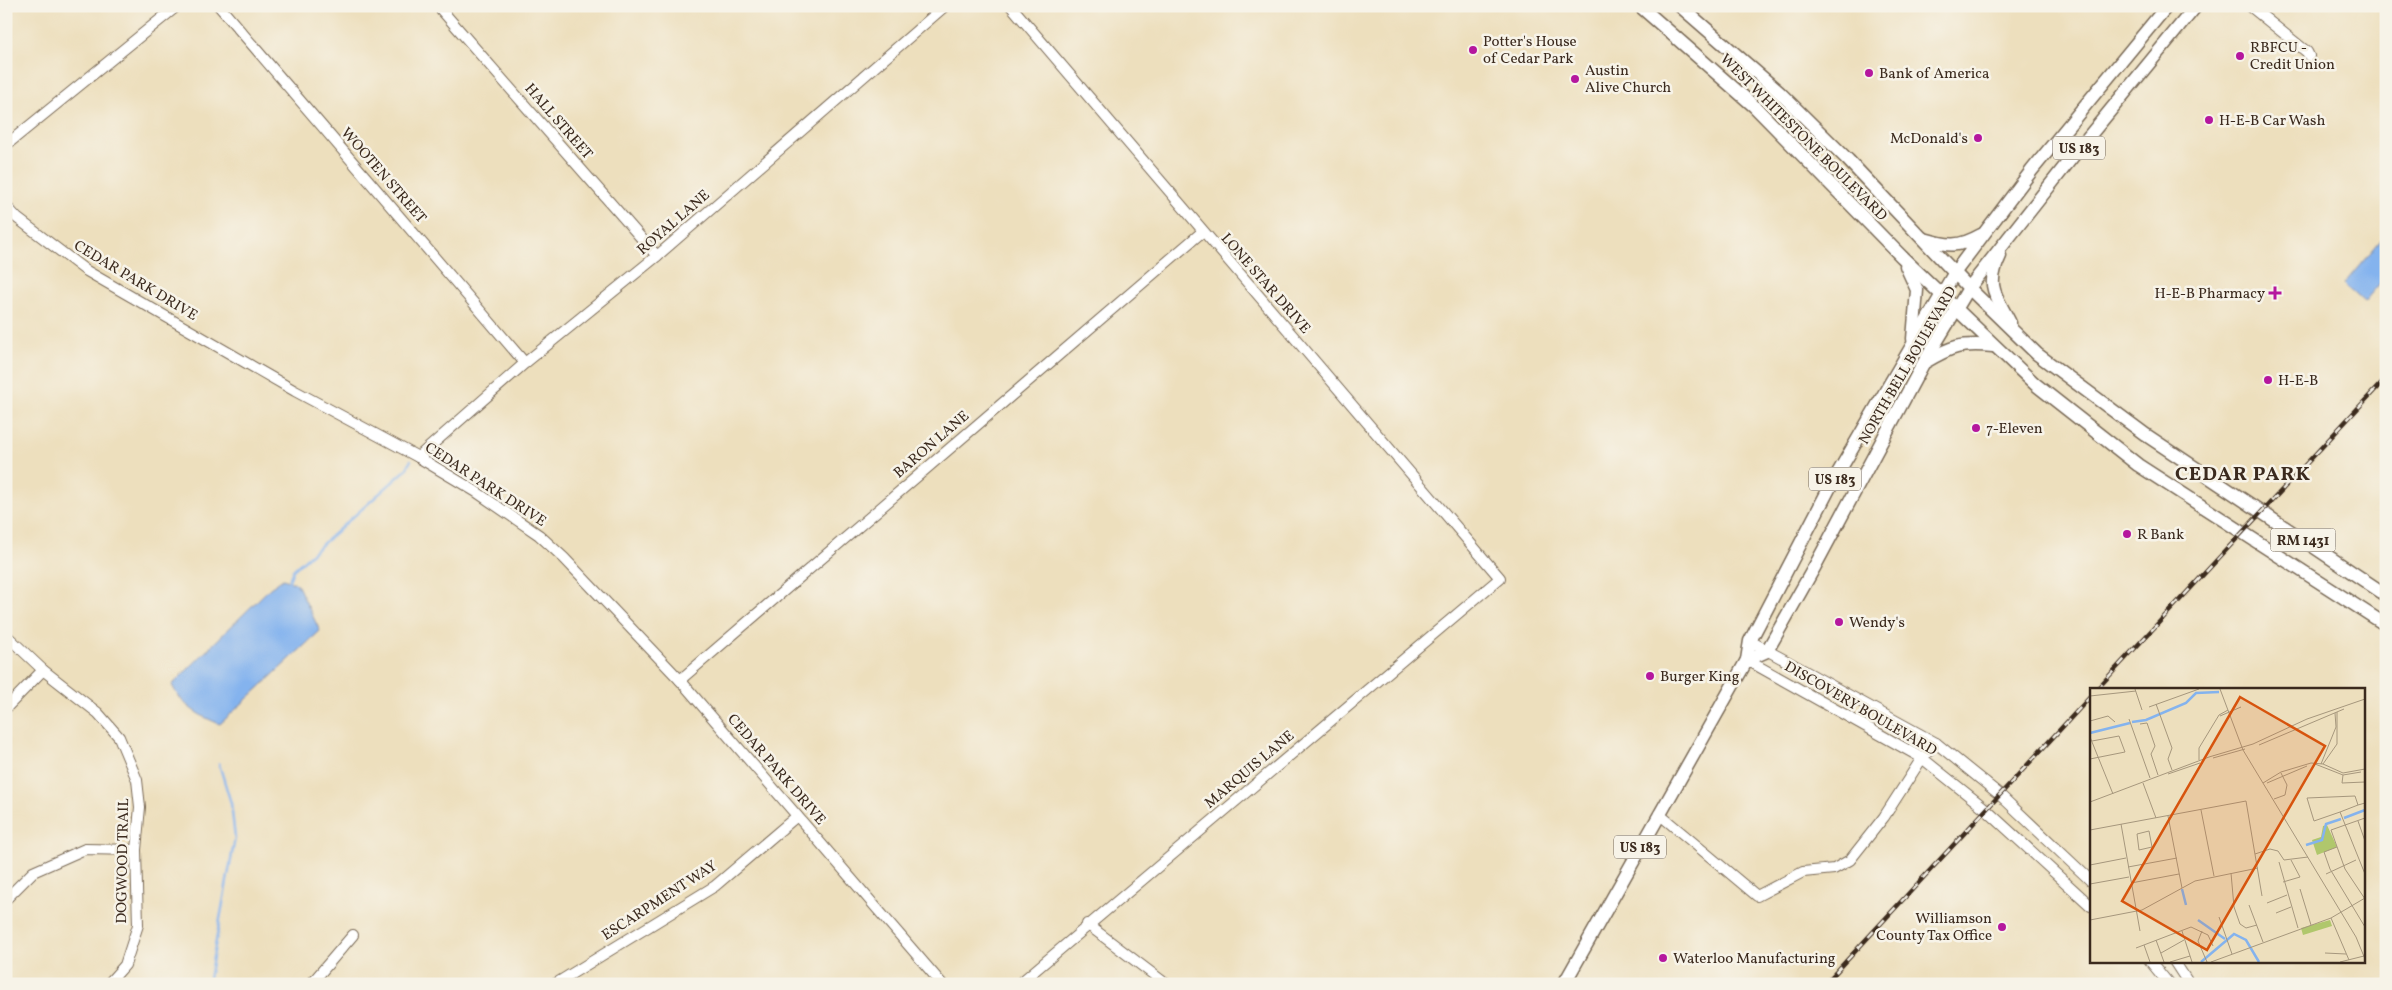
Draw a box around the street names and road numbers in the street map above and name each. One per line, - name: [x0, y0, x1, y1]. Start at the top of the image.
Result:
- street label: WEST WHITESTONE BOULEVARD: [1714, 50, 1891, 227]
- street label: HALL STREET: [519, 79, 597, 165]
- street label: WOOTEN STREET: [335, 123, 431, 229]
- road number: US 183: [2053, 136, 2105, 160]
- street label: ROYAL LANE: [633, 186, 715, 261]
- street label: LONE STAR DRIVE: [1215, 229, 1315, 339]
- street label: CEDAR PARK DRIVE: [69, 236, 201, 327]
- street label: NORTH BELL BOULEVARD: [1854, 283, 1962, 449]
- street label: BARON LANE: [890, 406, 974, 484]
- street label: CEDAR PARK DRIVE: [420, 438, 550, 532]
- road number: US 183: [1809, 468, 1861, 490]
- road number: RM 1431: [2270, 528, 2336, 552]
- street label: DISCOVERY BOULEVARD: [1780, 657, 1941, 762]
- street label: CEDAR PARK DRIVE: [722, 710, 830, 830]
- street label: MARQUIS LANE: [1200, 726, 1299, 814]
- street label: DOGWOOD TRAIL: [112, 797, 135, 924]
- road number: US 183: [1614, 836, 1666, 859]
- street label: ESCARPMENT WAY: [598, 856, 722, 946]

